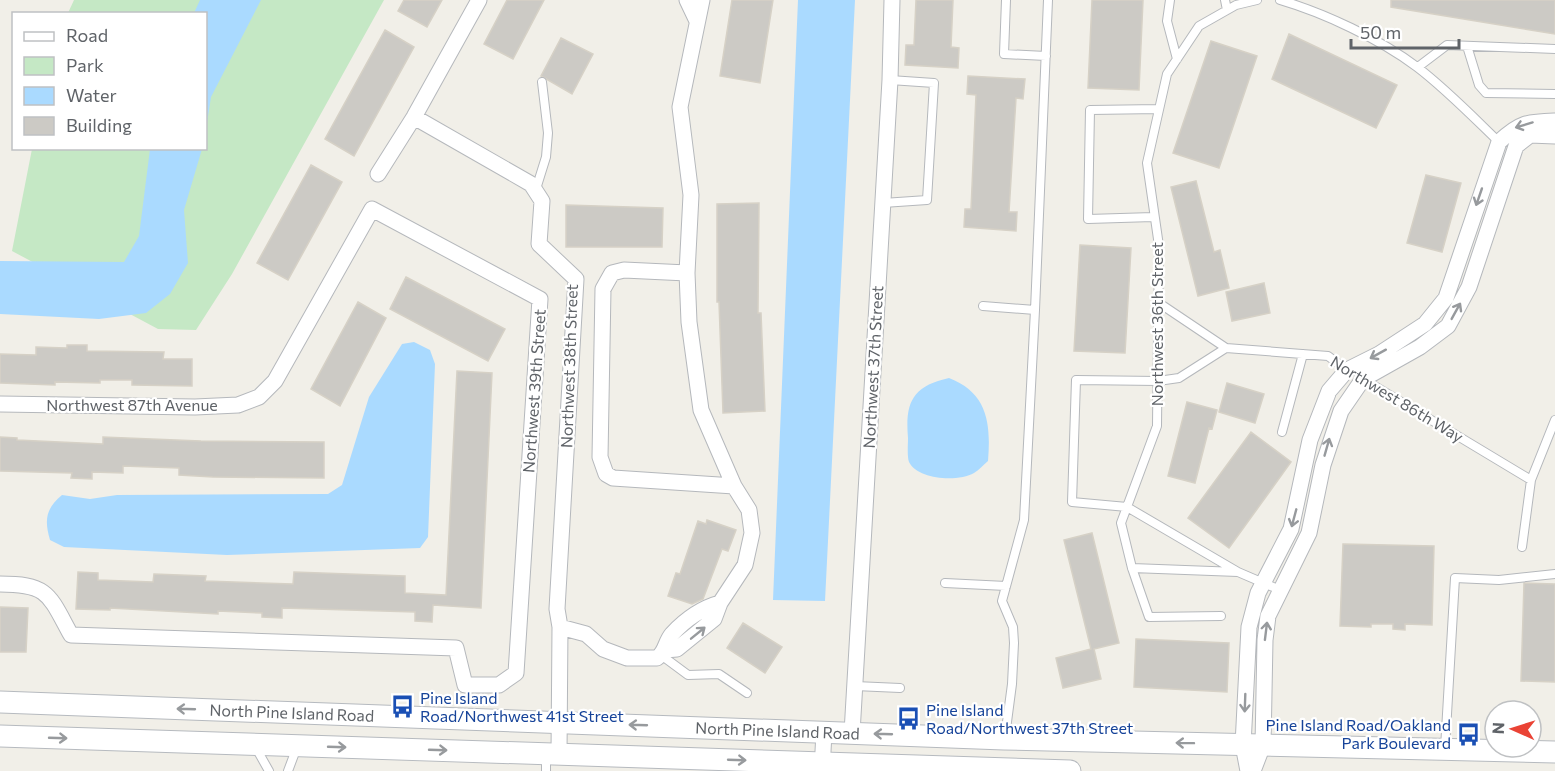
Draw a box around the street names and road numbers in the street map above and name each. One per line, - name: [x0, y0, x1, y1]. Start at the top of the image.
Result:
- street label: Northwest 36th Street: [1147, 241, 1166, 406]
- street label: Northwest 38th Street: [556, 283, 581, 448]
- street label: Northwest 37th Street: [859, 285, 886, 449]
- street label: Northwest 39th Street: [518, 308, 549, 474]
- street label: Northwest 86th Way: [1327, 351, 1467, 446]
- street label: Northwest 87th Avenue: [46, 395, 218, 414]
- street label: North Pine Island Road: [209, 700, 375, 725]
- street label: North Pine Island Road: [695, 718, 860, 743]

